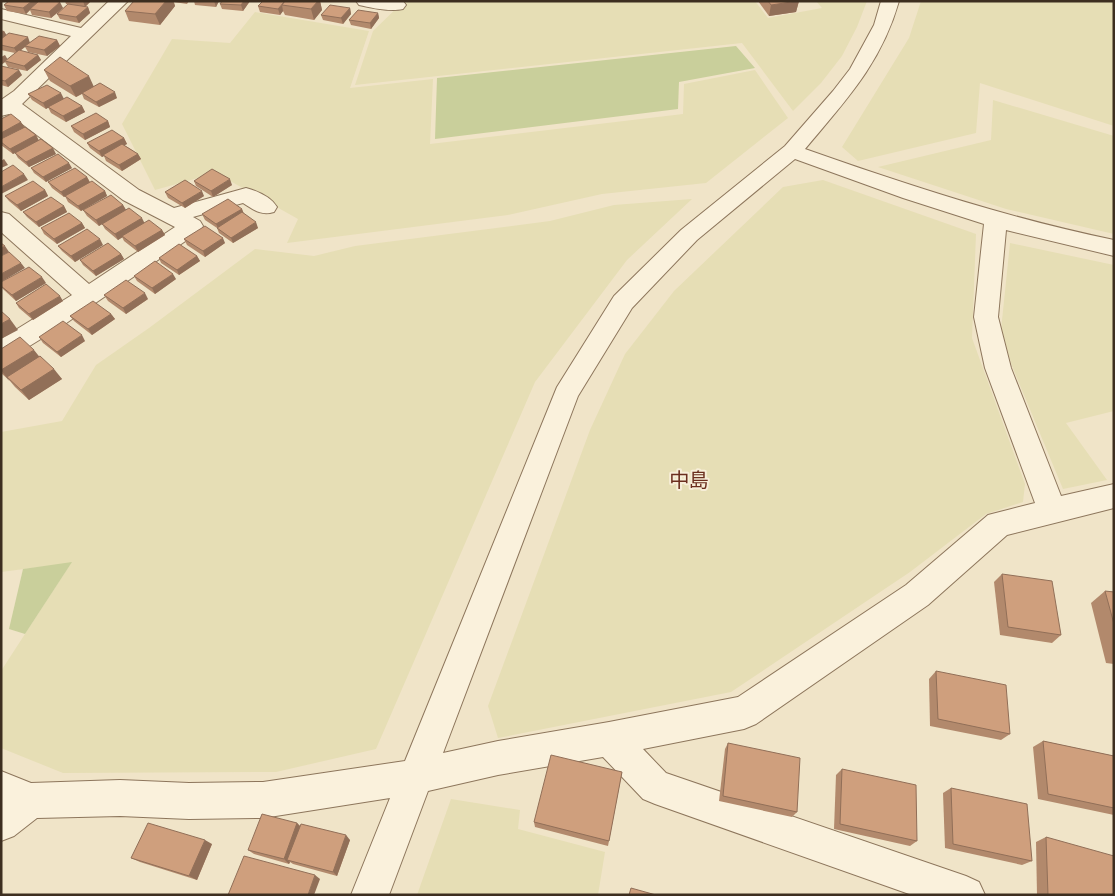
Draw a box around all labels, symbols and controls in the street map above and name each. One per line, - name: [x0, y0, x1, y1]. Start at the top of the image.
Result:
- district label: 中島: [669, 466, 709, 496]

